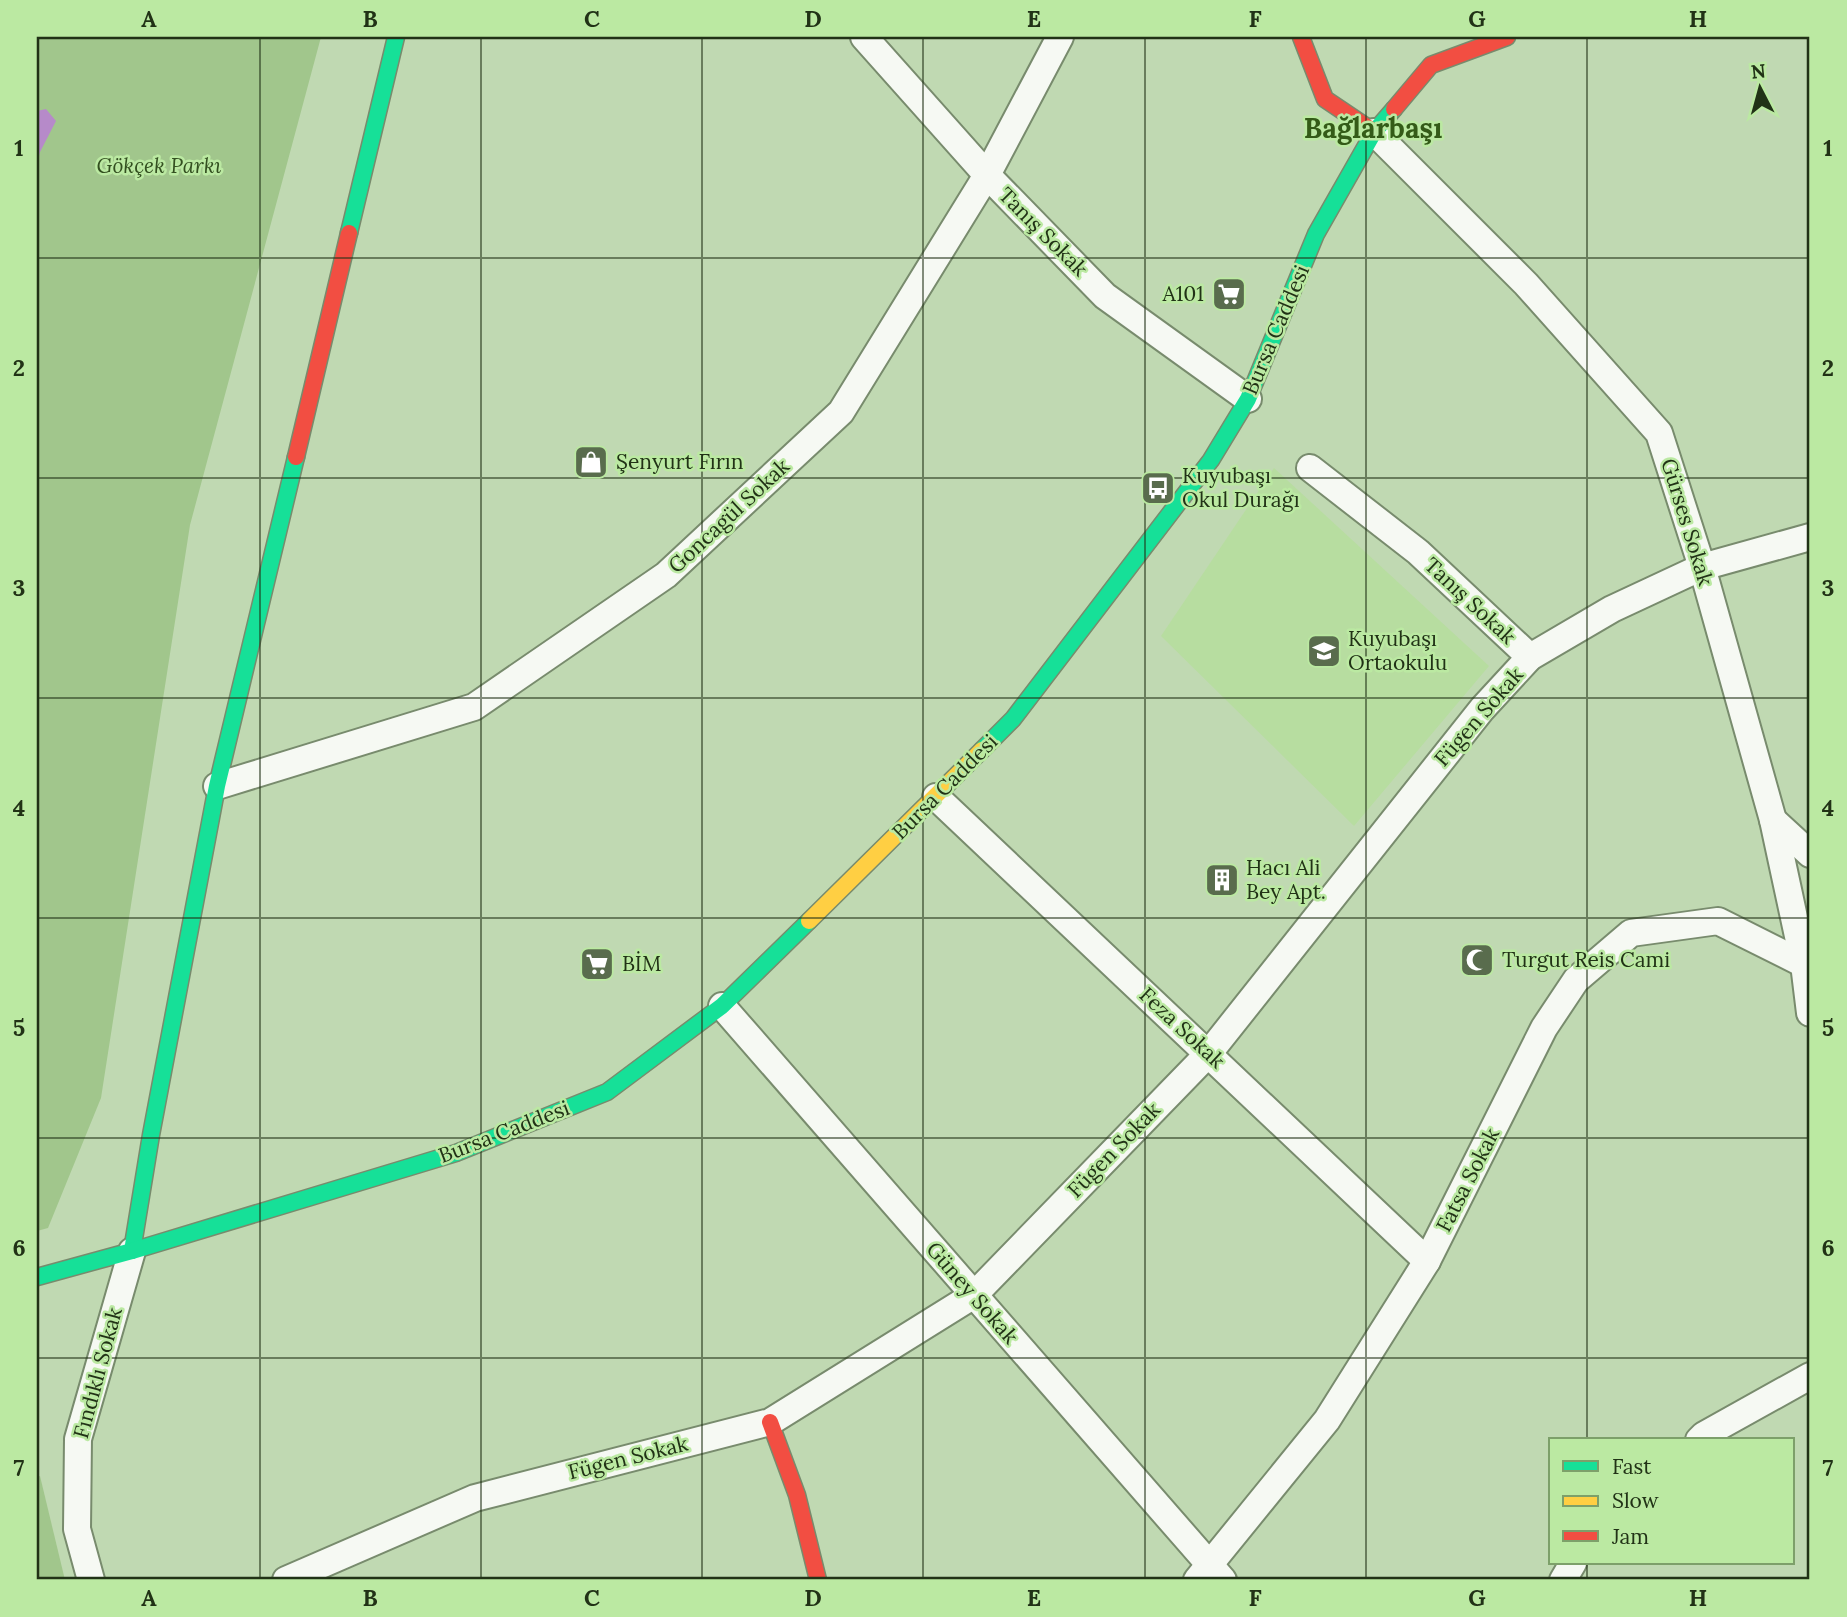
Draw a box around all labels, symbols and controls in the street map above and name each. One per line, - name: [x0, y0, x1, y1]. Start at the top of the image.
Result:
- text: A: [141, 4, 157, 33]
- text: B: [362, 4, 378, 33]
- text: C: [584, 4, 600, 33]
- text: D: [804, 4, 822, 33]
- text: E: [1027, 4, 1041, 33]
- text: F: [1248, 4, 1262, 33]
- text: G: [1468, 4, 1486, 33]
- text: H: [1689, 4, 1707, 33]
- north arrow: [1724, 52, 1794, 122]
- text: N: [1750, 58, 1767, 84]
- district label: Bağlarbaşı: [1304, 110, 1442, 146]
- text: 1: [14, 133, 24, 162]
- text: 1: [1823, 133, 1833, 162]
- park label: Gökçek Parkı: [97, 152, 222, 179]
- street label: Tanış Sokak: [993, 181, 1094, 282]
- street label: Bursa Caddesi: [1236, 261, 1315, 399]
- supermarket icon: A101: [1210, 275, 1248, 313]
- place label: A101: [1162, 280, 1204, 307]
- text: 2: [13, 353, 25, 382]
- text: 2: [1822, 353, 1834, 382]
- shop icon: Şenyurt Fırın: [572, 443, 610, 481]
- place label: Şenyurt Fırın: [616, 448, 744, 475]
- street label: Goncagül Sokak: [662, 452, 795, 579]
- street label: Gürses Sokak: [1655, 455, 1720, 589]
- place label: Kuyubaşı Okul Durağı: [1182, 462, 1300, 513]
- bus stop icon: Kuyubaşı Okul Durağı: [1139, 469, 1177, 507]
- street label: Tanış Sokak: [1419, 551, 1522, 650]
- text: 3: [13, 573, 25, 602]
- text: 3: [1822, 573, 1834, 602]
- place label: Kuyubaşı Ortaokulu: [1348, 625, 1447, 676]
- school or university icon: Kuyubaşı Ortaokulu: [1305, 632, 1343, 670]
- street label: Fügen Sokak: [1428, 661, 1529, 772]
- street label: Bursa Caddesi: [886, 728, 1003, 845]
- text: 4: [13, 793, 25, 822]
- text: 4: [1822, 793, 1834, 822]
- place label: Hacı Ali Bey Apt.: [1246, 854, 1326, 905]
- building icon: Hacı Ali Bey Apt.: [1203, 861, 1241, 899]
- mosque icon: Turgut Reis Cami: [1458, 941, 1496, 979]
- supermarket icon: BİM: [578, 945, 616, 983]
- place label: Turgut Reis Cami: [1502, 946, 1670, 973]
- place label: BİM: [622, 950, 661, 977]
- street label: Feza Sokak: [1134, 981, 1231, 1075]
- text: 5: [13, 1013, 25, 1042]
- text: 5: [1822, 1013, 1834, 1042]
- street label: Bursa Caddesi: [434, 1094, 573, 1169]
- street label: Fügen Sokak: [1061, 1096, 1166, 1203]
- street label: Fatsa Sokak: [1430, 1123, 1506, 1236]
- text: 6: [12, 1233, 26, 1262]
- text: 6: [1821, 1233, 1835, 1262]
- street label: Güney Sokak: [921, 1236, 1025, 1350]
- street label: Fındıklı Sokak: [67, 1304, 128, 1441]
- street label: Fügen Sokak: [565, 1429, 691, 1485]
- legend: [1549, 1438, 1794, 1564]
- text: 7: [14, 1453, 25, 1482]
- text: Fast: [1612, 1453, 1652, 1480]
- text: 7: [1823, 1453, 1834, 1482]
- text: Slow: [1612, 1487, 1659, 1514]
- text: Jam: [1611, 1523, 1649, 1550]
- text: A: [141, 1583, 157, 1612]
- text: B: [362, 1583, 378, 1612]
- text: C: [584, 1583, 600, 1612]
- text: D: [804, 1583, 822, 1612]
- text: E: [1027, 1583, 1041, 1612]
- text: F: [1248, 1583, 1262, 1612]
- text: G: [1468, 1583, 1486, 1612]
- text: H: [1689, 1583, 1707, 1612]

